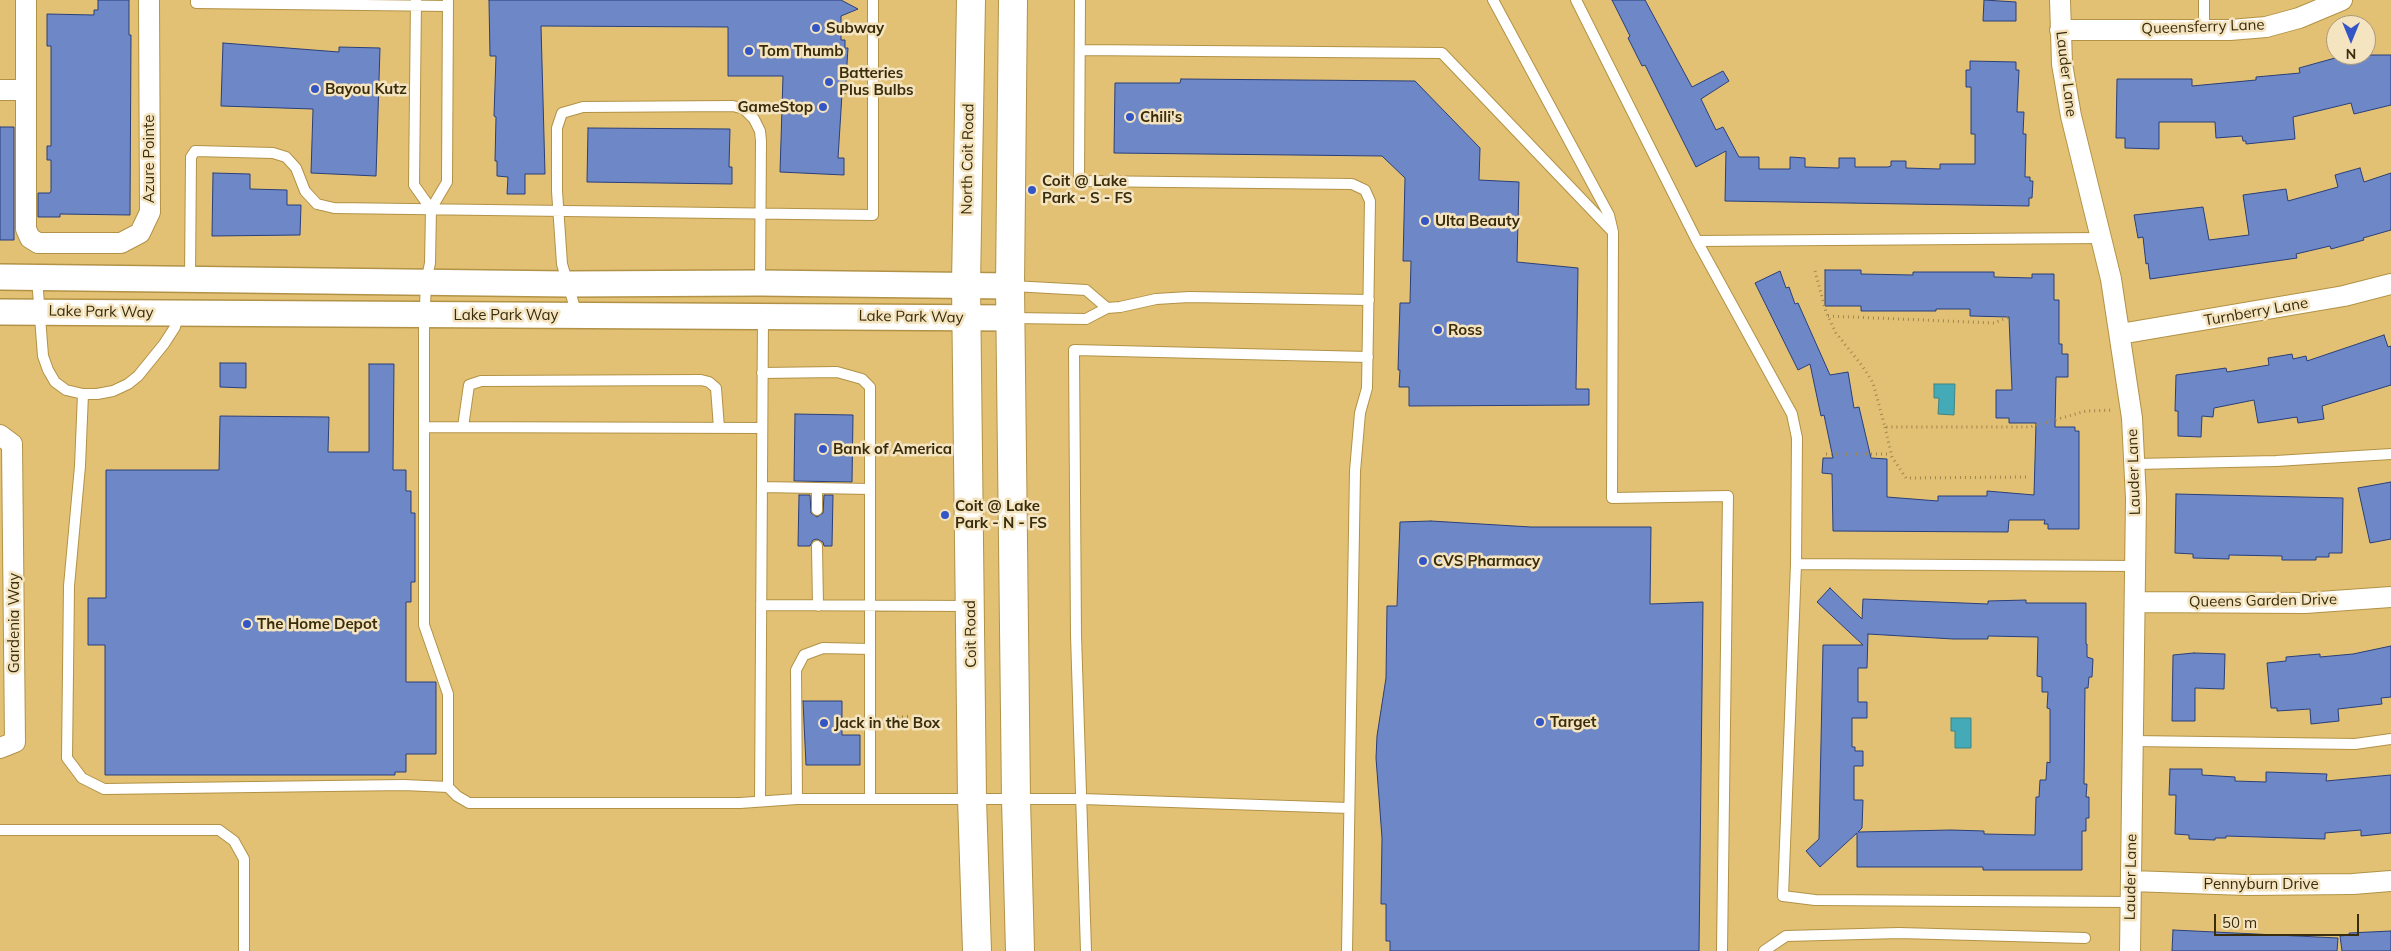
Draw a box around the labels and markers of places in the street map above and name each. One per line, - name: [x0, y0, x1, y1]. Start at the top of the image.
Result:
- place label: Subway: [826, 19, 884, 37]
- marker: Subway: [810, 22, 822, 34]
- place label: Tom Thumb: [759, 42, 844, 60]
- marker: Tom Thumb: [743, 45, 755, 57]
- place label: Batteries Plus Bulbs: [839, 64, 913, 99]
- marker: Batteries Plus Bulbs: [823, 76, 835, 88]
- place label: Bayou Kutz: [325, 80, 407, 98]
- marker: Bayou Kutz: [309, 83, 321, 95]
- place label: GameStop: [738, 98, 813, 116]
- marker: GameStop: [817, 101, 829, 113]
- place label: Chili's: [1140, 108, 1182, 126]
- marker: Chili's: [1124, 111, 1136, 123]
- place label: Coit @ Lake Park - S - FS: [1042, 172, 1132, 207]
- marker: Coit @ Lake Park - S - FS: [1026, 184, 1038, 196]
- place label: Ulta Beauty: [1435, 212, 1520, 230]
- marker: Ulta Beauty: [1419, 215, 1431, 227]
- place label: Ross: [1448, 321, 1482, 339]
- marker: Ross: [1432, 324, 1444, 336]
- place label: Bank of America: [833, 440, 952, 458]
- marker: Bank of America: [817, 443, 829, 455]
- place label: Coit @ Lake Park - N - FS: [955, 497, 1047, 532]
- marker: Coit @ Lake Park - N - FS: [939, 509, 951, 521]
- place label: CVS Pharmacy: [1433, 552, 1540, 570]
- marker: CVS Pharmacy: [1417, 555, 1429, 567]
- place label: The Home Depot: [257, 615, 377, 633]
- marker: The Home Depot: [241, 618, 253, 630]
- place label: Target: [1550, 713, 1596, 731]
- place label: Jack in the Box: [834, 714, 940, 732]
- marker: Target: [1534, 716, 1546, 728]
- marker: Jack in the Box: [818, 717, 830, 729]

